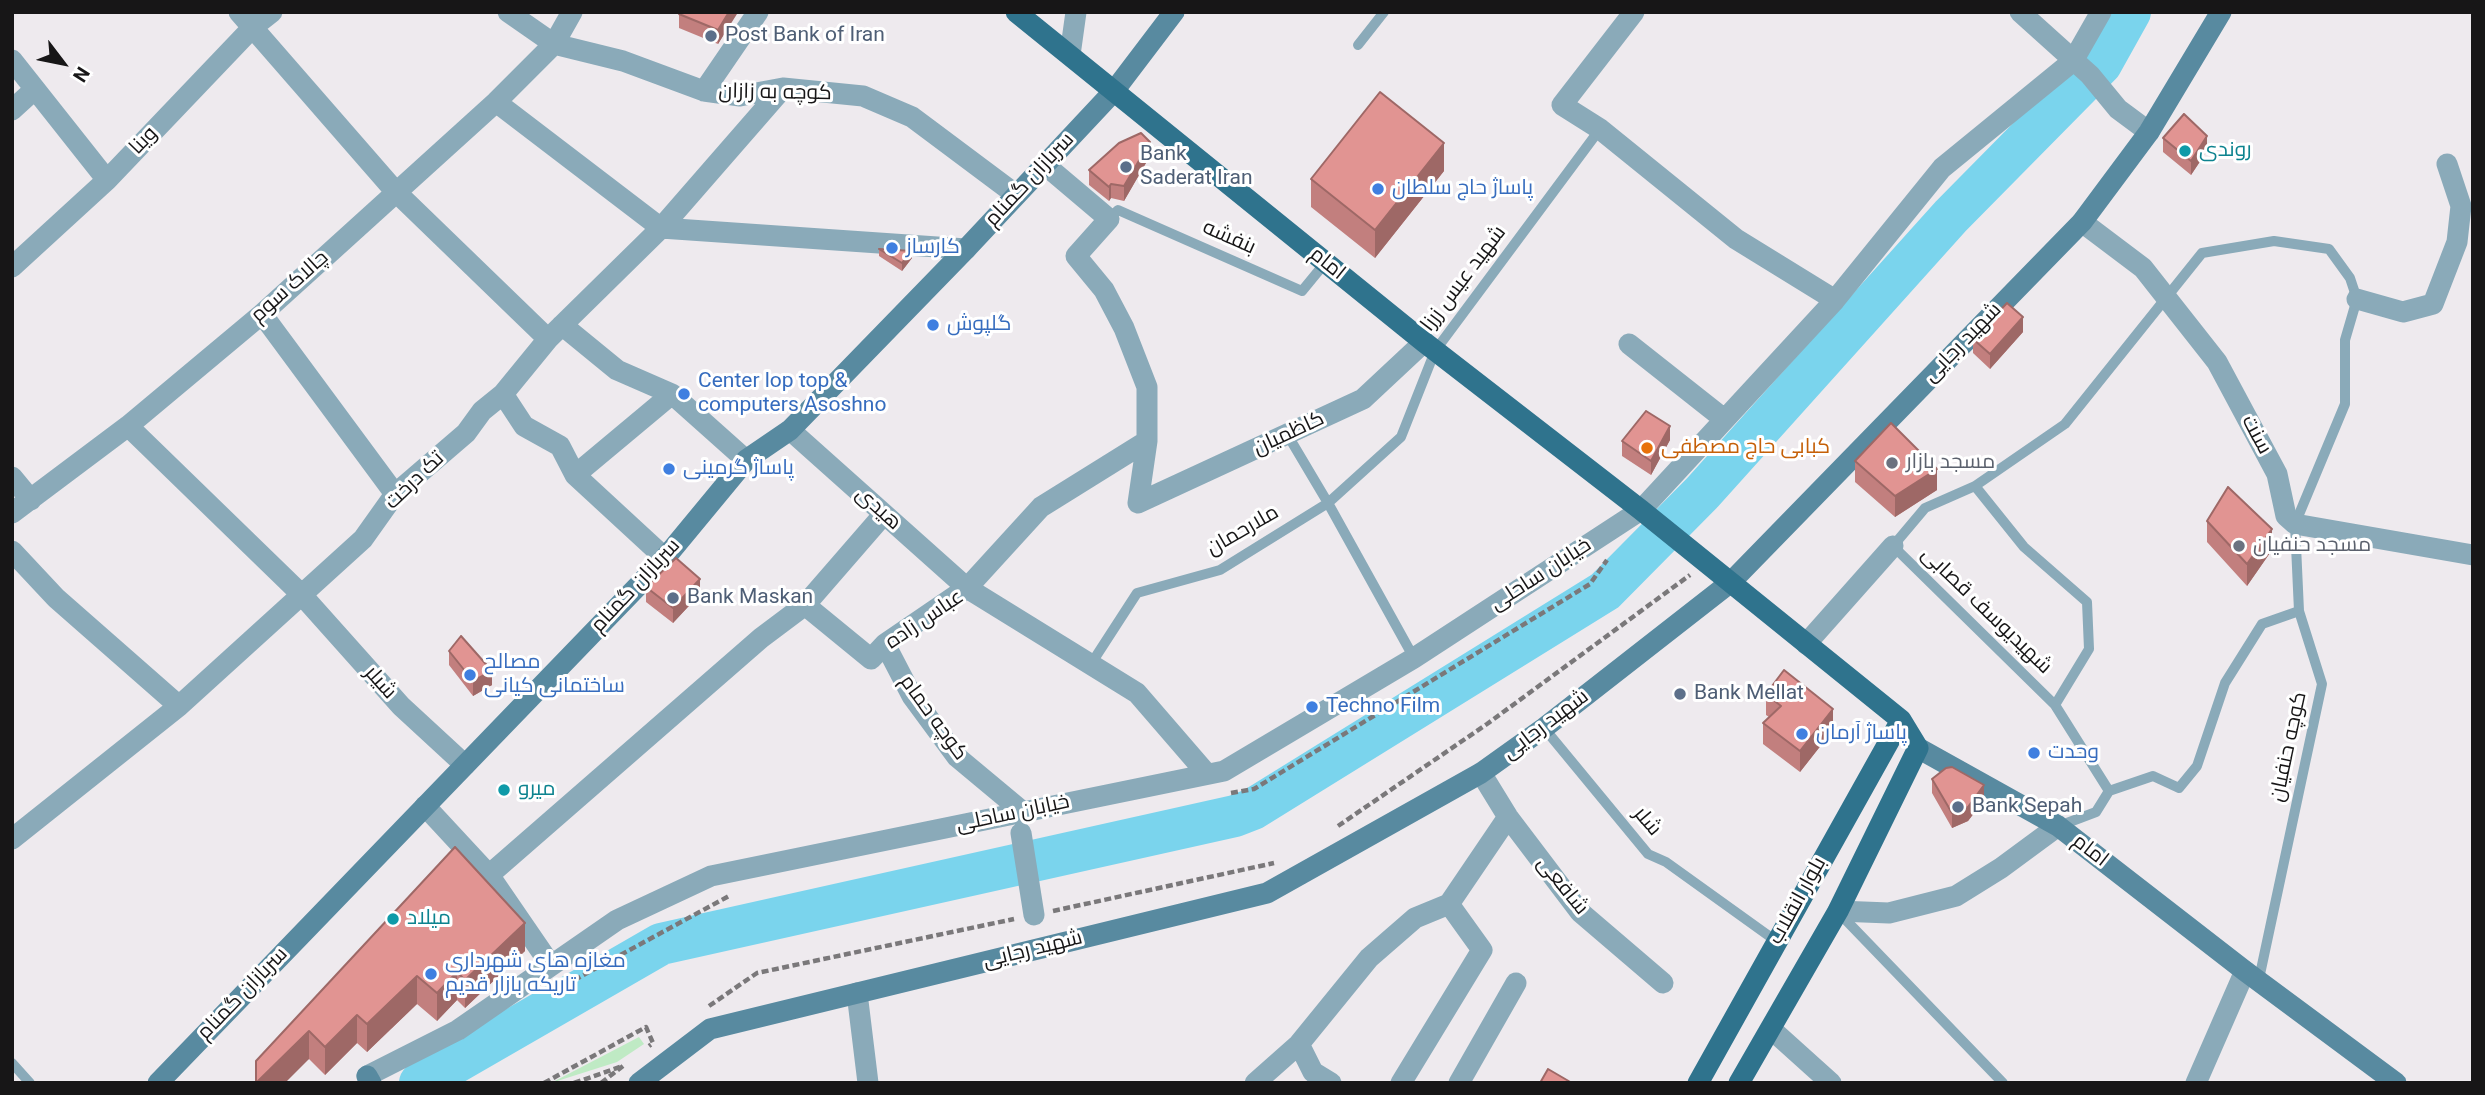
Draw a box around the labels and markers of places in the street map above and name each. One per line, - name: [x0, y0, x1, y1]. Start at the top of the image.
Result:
- place label: Post Bank of Iran: [725, 23, 885, 49]
- marker: Post Bank of Iran: [703, 28, 719, 44]
- place label: روندی: [2199, 138, 2252, 164]
- place label: Bank Saderat Iran: [1140, 142, 1253, 192]
- marker: روندی: [2177, 143, 2193, 159]
- marker: Bank Saderat Iran: [1118, 159, 1134, 175]
- place label: پاساژ حاج سلطان: [1392, 176, 1533, 202]
- marker: پاساژ حاج سلطان: [1370, 181, 1386, 197]
- place label: کارساز: [906, 235, 960, 261]
- marker: کارساز: [884, 240, 900, 256]
- place label: گلپوش: [947, 312, 1011, 338]
- marker: گلپوش: [925, 317, 941, 333]
- place label: Center lop top & computers Asoshno: [698, 369, 886, 419]
- marker: Center lop top & computers Asoshno: [676, 386, 692, 402]
- place label: کبابی حاج مصطفی: [1661, 435, 1830, 461]
- marker: کبابی حاج مصطفی: [1639, 440, 1655, 456]
- place label: مسجد بازار: [1906, 450, 1995, 476]
- marker: مسجد بازار: [1884, 455, 1900, 471]
- place label: پاساژ گرمینی: [683, 456, 794, 482]
- marker: پاساژ گرمینی: [661, 461, 677, 477]
- place label: مسجد حنفیان: [2253, 533, 2371, 559]
- marker: مسجد حنفیان: [2231, 538, 2247, 554]
- place label: Bank Maskan: [687, 585, 813, 611]
- marker: Bank Maskan: [665, 590, 681, 606]
- place label: مصالح ساختمانی کیانی: [484, 650, 625, 700]
- marker: مصالح ساختمانی کیانی: [462, 667, 478, 683]
- place label: Bank Mellat: [1694, 681, 1804, 707]
- marker: Bank Mellat: [1672, 686, 1688, 702]
- place label: Techno Film: [1326, 694, 1440, 720]
- marker: Techno Film: [1304, 699, 1320, 715]
- place label: پاساژ آرمان: [1816, 721, 1907, 747]
- marker: پاساژ آرمان: [1794, 726, 1810, 742]
- place label: وحدت: [2048, 740, 2099, 766]
- marker: وحدت: [2026, 745, 2042, 761]
- place label: میرو: [518, 777, 555, 803]
- marker: میرو: [496, 782, 512, 798]
- place label: Bank Sepah: [1972, 794, 2082, 820]
- marker: Bank Sepah: [1950, 799, 1966, 815]
- place label: میلاد: [407, 906, 451, 932]
- marker: میلاد: [385, 911, 401, 927]
- place label: مغازه های شهرداری تاریکه بازار قدیم: [445, 949, 626, 999]
- marker: مغازه های شهرداری تاریکه بازار قدیم: [423, 966, 439, 982]

